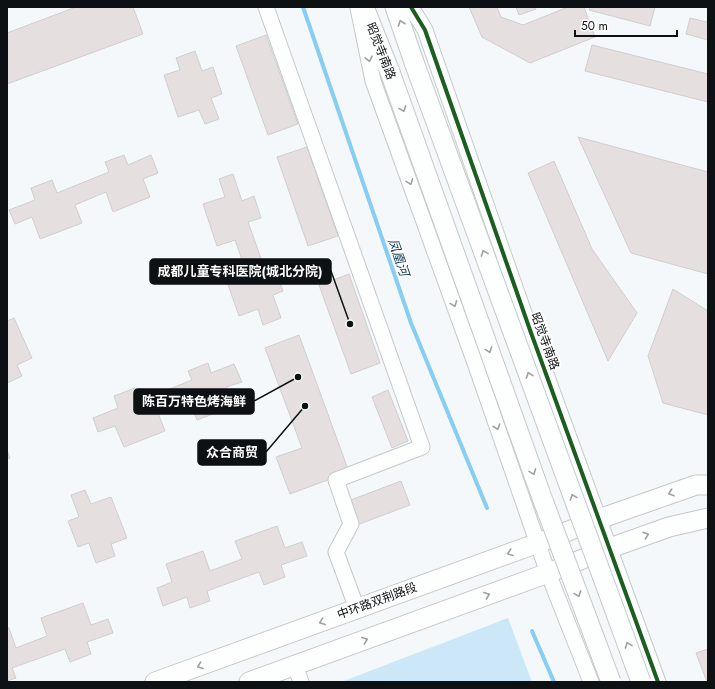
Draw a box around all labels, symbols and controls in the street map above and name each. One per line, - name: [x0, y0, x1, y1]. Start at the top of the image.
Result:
- scale bar: [575, 12, 677, 38]
- text: 50 m: [581, 17, 608, 35]
- one-way arrow: [397, 19, 405, 26]
- street label: 昭觉寺南路: [362, 20, 400, 82]
- one-way arrow: [364, 56, 372, 62]
- one-way arrow: [398, 105, 406, 112]
- one-way arrow: [405, 178, 413, 185]
- water label: 凤凰河: [383, 236, 415, 282]
- one-way arrow: [480, 249, 488, 256]
- callout: 成都儿童专科医院(城北分院): [150, 259, 331, 284]
- text: 成都儿童专科医院(城北分院): [158, 262, 322, 281]
- one-way arrow: [449, 301, 457, 308]
- street label: 昭觉寺南路: [526, 310, 564, 372]
- one-way arrow: [485, 346, 493, 353]
- one-way arrow: [525, 372, 533, 379]
- callout: 陈百万特色烤海鲜: [134, 389, 254, 414]
- text: 陈百万特色烤海鲜: [142, 392, 246, 411]
- one-way arrow: [493, 423, 501, 430]
- callout: 众合商贸: [198, 440, 266, 465]
- text: 众合商贸: [206, 443, 258, 462]
- one-way arrow: [529, 469, 537, 476]
- one-way arrow: [667, 489, 674, 497]
- one-way arrow: [570, 494, 578, 501]
- one-way arrow: [643, 532, 650, 540]
- one-way arrow: [507, 549, 514, 557]
- street label: 中环路双荆路段: [334, 578, 420, 624]
- one-way arrow: [574, 591, 582, 598]
- one-way arrow: [484, 592, 491, 600]
- one-way arrow: [319, 617, 326, 625]
- one-way arrow: [362, 637, 369, 645]
- one-way arrow: [624, 642, 632, 649]
- one-way arrow: [196, 661, 203, 669]

